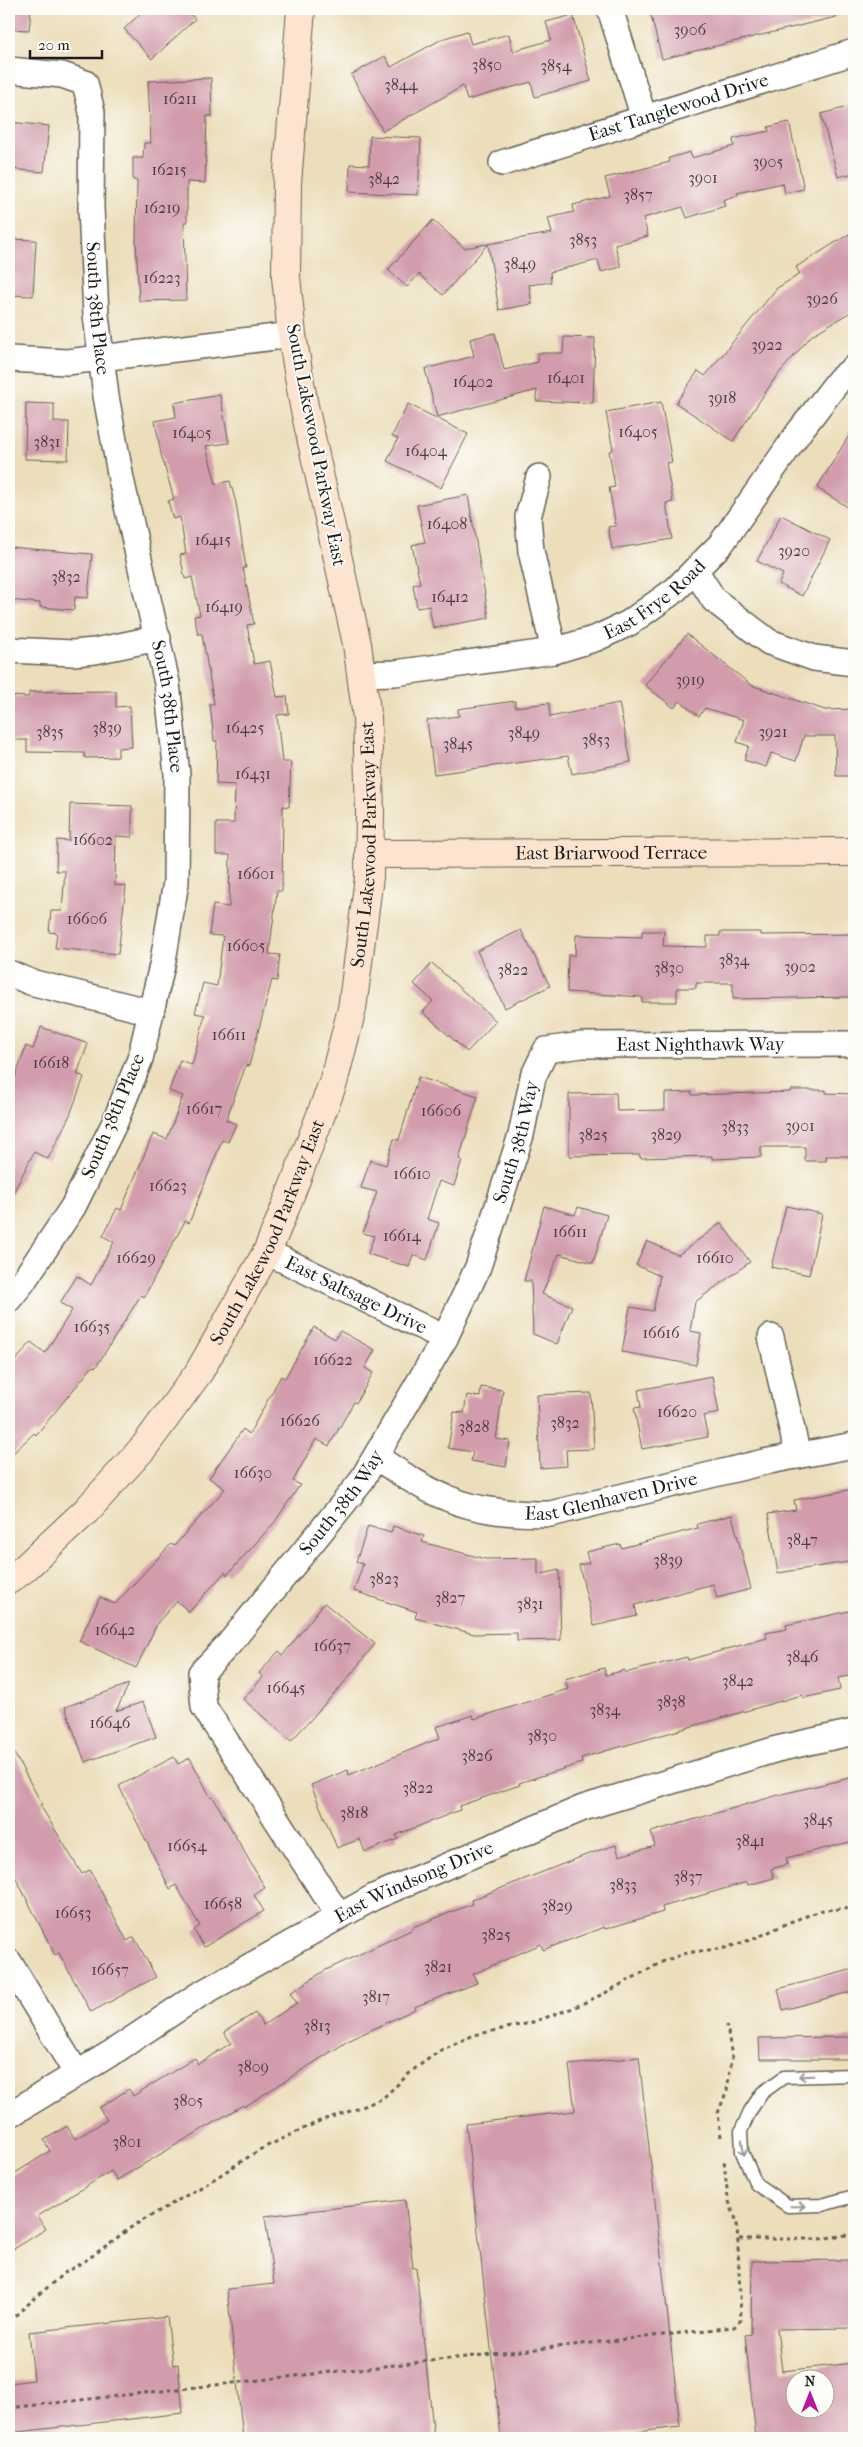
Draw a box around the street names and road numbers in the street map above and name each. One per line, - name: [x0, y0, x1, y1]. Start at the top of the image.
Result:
- street label: East Tanglewood Drive: [586, 69, 771, 146]
- street label: South 38th Place: [82, 241, 114, 376]
- street label: South Lakewood Parkway East: [282, 322, 350, 568]
- street label: East Frye Road: [600, 554, 711, 644]
- street label: South 38th Place: [147, 638, 188, 774]
- street label: South Lakewood Parkway East: [346, 721, 381, 969]
- street label: East Briarwood Terrace: [515, 842, 707, 864]
- street label: East Nighthawk Way: [616, 1033, 786, 1056]
- street label: South 38th Place: [77, 1050, 149, 1182]
- street label: South 38th Way: [488, 1078, 543, 1206]
- street label: South Lakewood Parkway East: [206, 1116, 329, 1349]
- street label: East Saltsage Drive: [282, 1251, 431, 1339]
- street label: South 38th Way: [295, 1445, 388, 1560]
- street label: East Glenhaven Drive: [524, 1468, 700, 1525]
- street label: East Windsong Drive: [331, 1836, 497, 1928]

